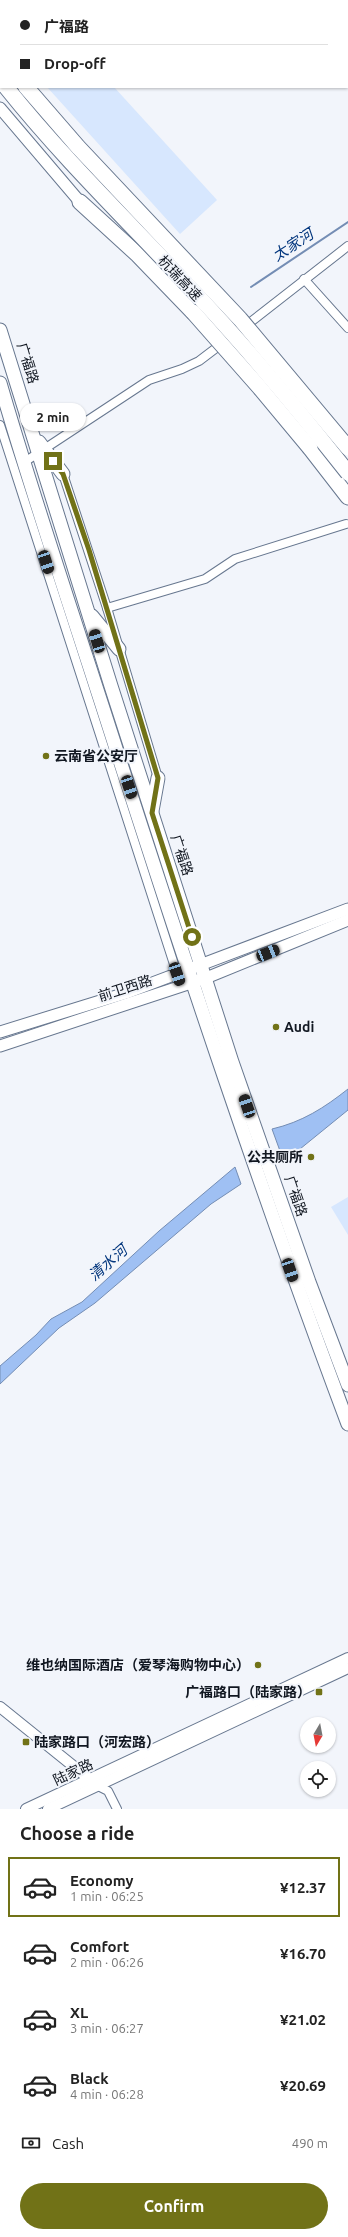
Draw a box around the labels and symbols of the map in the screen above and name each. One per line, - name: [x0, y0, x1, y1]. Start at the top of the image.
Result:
- water label: 太家河: [269, 224, 319, 264]
- street label: 杭瑞高速: [155, 252, 205, 304]
- street label: 广福路: [14, 341, 42, 385]
- callout: 2 min: [20, 403, 86, 431]
- route end: [44, 452, 62, 470]
- car: [37, 549, 55, 575]
- car: [88, 628, 106, 654]
- place label: 云南省公安厅: [54, 748, 138, 764]
- marker: 云南省公安厅: [41, 751, 51, 761]
- car: [120, 774, 138, 800]
- street label: 广福路: [168, 833, 196, 877]
- route start: [183, 928, 201, 946]
- car: [255, 943, 281, 963]
- car: [167, 961, 187, 987]
- street label: 前卫西路: [96, 972, 154, 1004]
- place label: Audi: [284, 1019, 314, 1035]
- marker: Audi: [271, 1022, 281, 1032]
- car: [237, 1093, 257, 1119]
- place label: 公共厕所: [247, 1149, 303, 1165]
- marker: 公共厕所: [306, 1152, 316, 1162]
- street label: 广福路: [282, 1174, 310, 1218]
- water label: 清水河: [85, 1239, 132, 1284]
- car: [280, 1257, 300, 1283]
- place label: 维也纳国际酒店（爱琴海购物中心）: [26, 1657, 250, 1673]
- marker: 维也纳国际酒店（爱琴海购物中心）: [253, 1660, 263, 1670]
- place label: 广福路口（陆家路）: [185, 1684, 311, 1700]
- marker: 广福路口（陆家路）: [314, 1687, 324, 1697]
- north arrow: [300, 1717, 336, 1753]
- place label: 陆家路口（河宏路）: [34, 1734, 160, 1750]
- marker: 陆家路口（河宏路）: [21, 1737, 31, 1747]
- street label: 陆家路: [51, 1756, 95, 1788]

